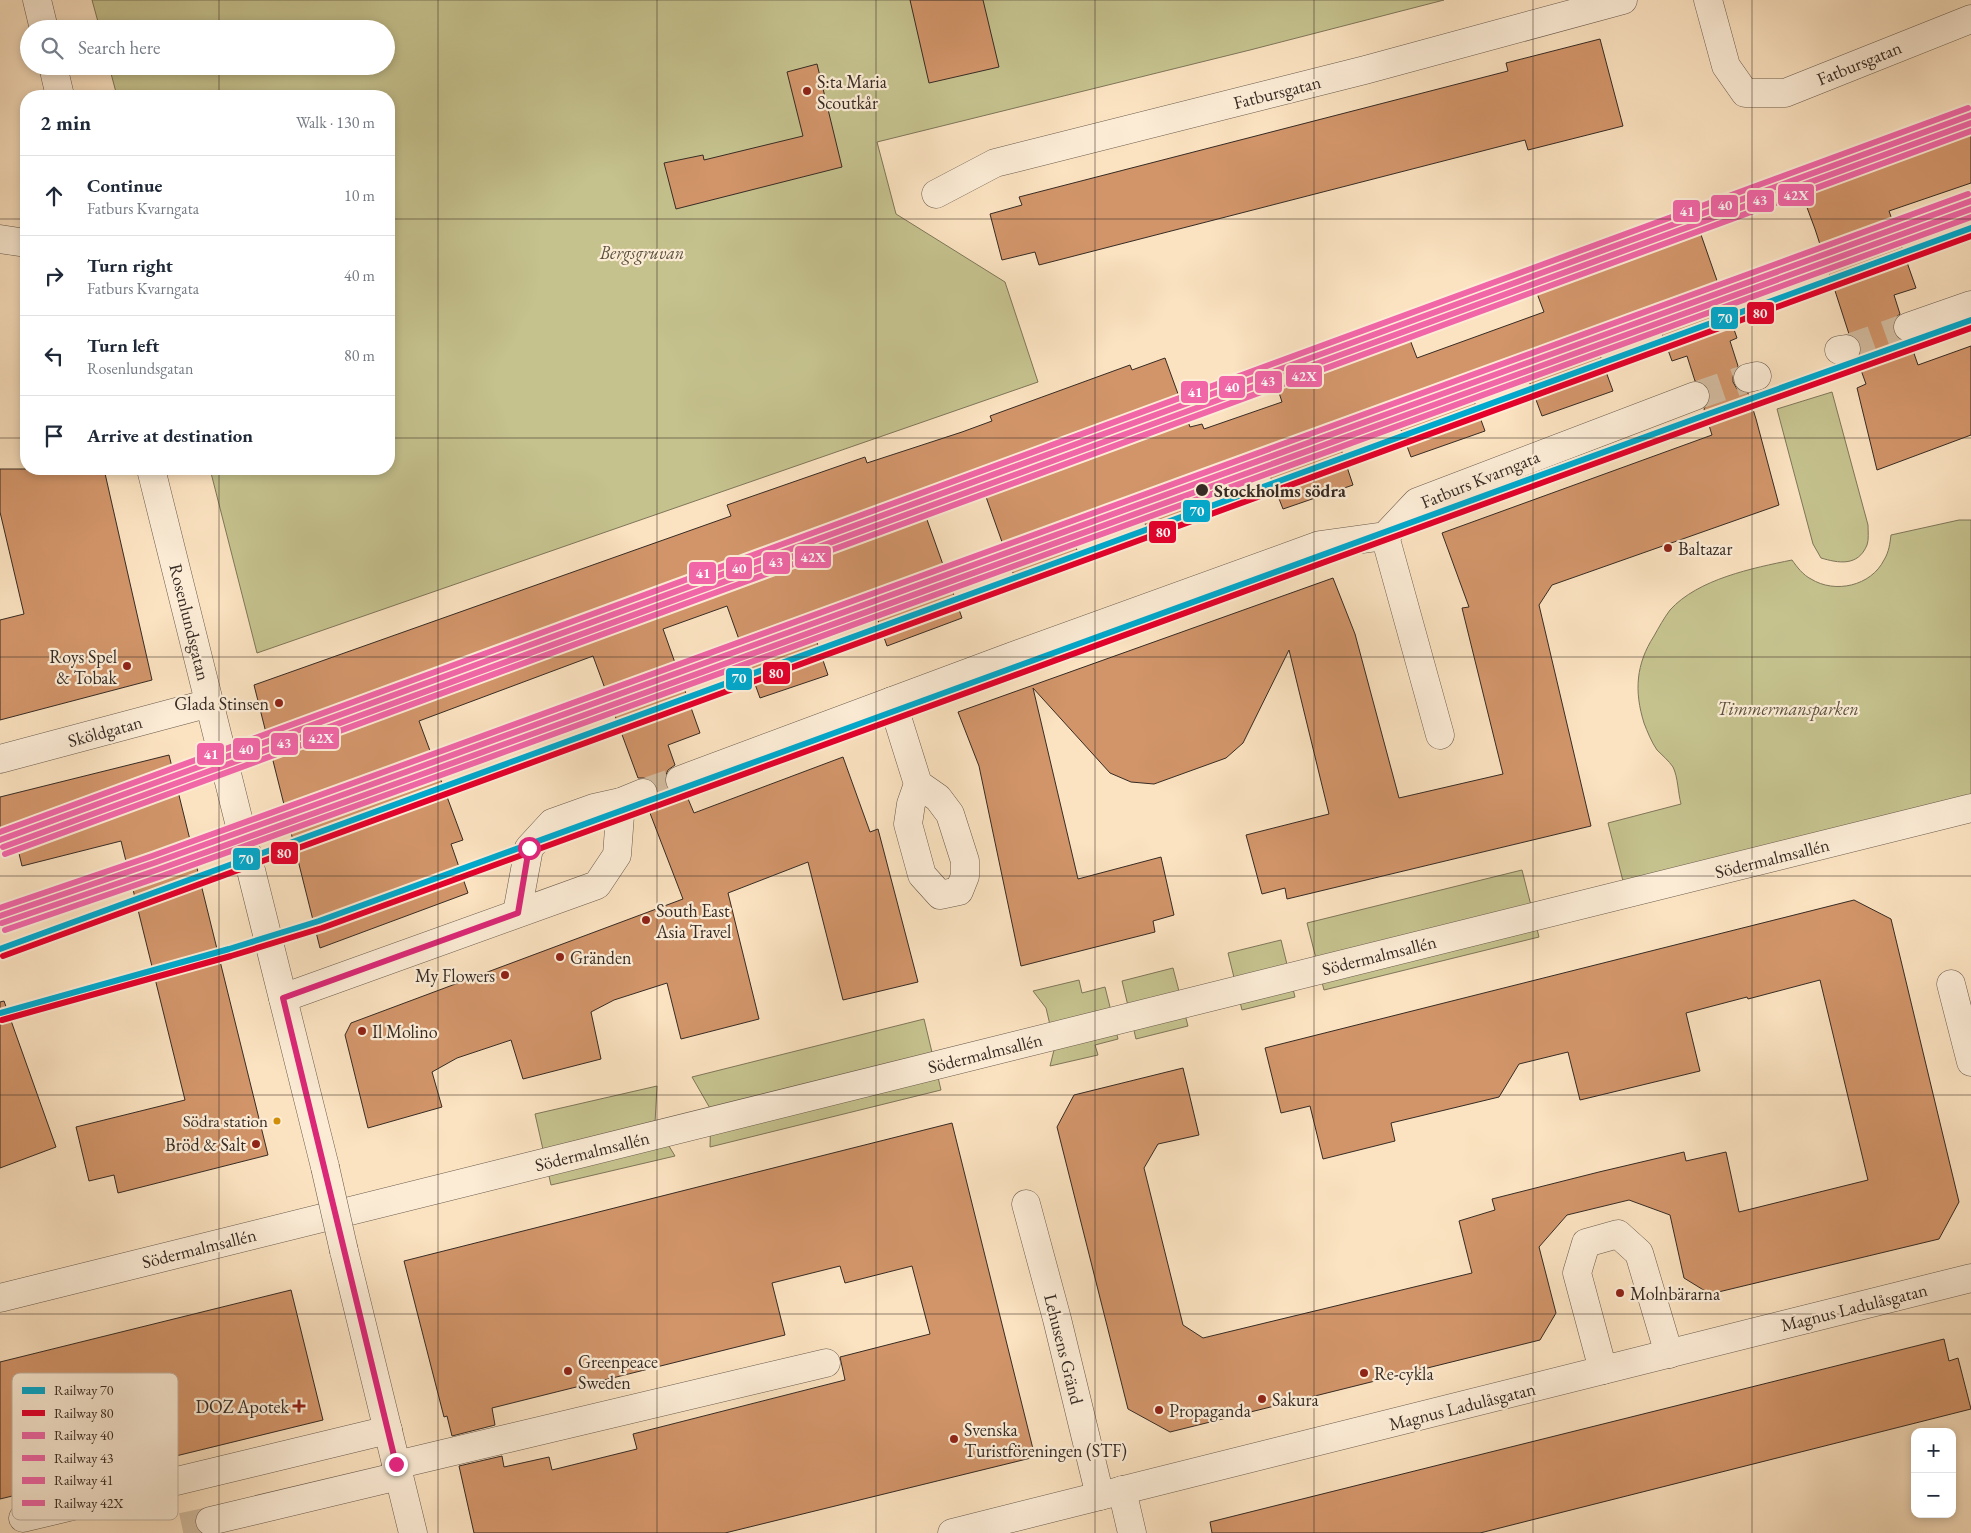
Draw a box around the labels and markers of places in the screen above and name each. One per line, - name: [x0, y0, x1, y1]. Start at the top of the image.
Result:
- place label: S:ta Maria Scoutkår: [817, 70, 888, 114]
- marker: S:ta Maria Scoutkår: [801, 85, 813, 97]
- place label: Stockholms södra: [1214, 479, 1346, 502]
- marker: Stockholms södra: [1194, 482, 1210, 498]
- place label: Baltazar: [1678, 537, 1733, 560]
- marker: Baltazar: [1662, 542, 1674, 554]
- place label: Roys Spel & Tobak: [49, 645, 118, 689]
- marker: Roys Spel & Tobak: [121, 660, 133, 672]
- place label: Glada Stinsen: [174, 692, 269, 715]
- marker: Glada Stinsen: [273, 697, 285, 709]
- place label: South East Asia Travel: [655, 899, 731, 943]
- marker: South East Asia Travel: [640, 914, 652, 926]
- place label: Gränden: [570, 946, 632, 969]
- marker: Gränden: [554, 951, 566, 963]
- place label: My Flowers: [415, 964, 495, 987]
- marker: My Flowers: [499, 969, 511, 981]
- place label: Il Molino: [372, 1020, 438, 1043]
- marker: Il Molino: [356, 1025, 368, 1037]
- place label: Södra station: [183, 1110, 268, 1132]
- marker: Södra station: [272, 1116, 282, 1126]
- place label: Bröd & Salt: [165, 1133, 246, 1156]
- marker: Bröd & Salt: [250, 1138, 262, 1150]
- place label: Molnbärarna: [1630, 1282, 1721, 1305]
- marker: Molnbärarna: [1614, 1287, 1626, 1299]
- place label: Greenpeace Sweden: [578, 1350, 658, 1394]
- place label: Re-cykla: [1374, 1362, 1434, 1385]
- marker: Greenpeace Sweden: [562, 1365, 574, 1377]
- marker: Re-cykla: [1358, 1367, 1370, 1379]
- place label: Sakura: [1272, 1388, 1319, 1411]
- marker: Sakura: [1256, 1393, 1268, 1405]
- place label: DOZ Apotek: [195, 1395, 290, 1418]
- place label: Propaganda: [1169, 1399, 1252, 1422]
- marker: DOZ Apotek: [293, 1400, 305, 1412]
- marker: Propaganda: [1153, 1404, 1165, 1416]
- place label: Svenska Turistföreningen (STF): [964, 1418, 1127, 1462]
- marker: Svenska Turistföreningen (STF): [948, 1433, 960, 1445]

